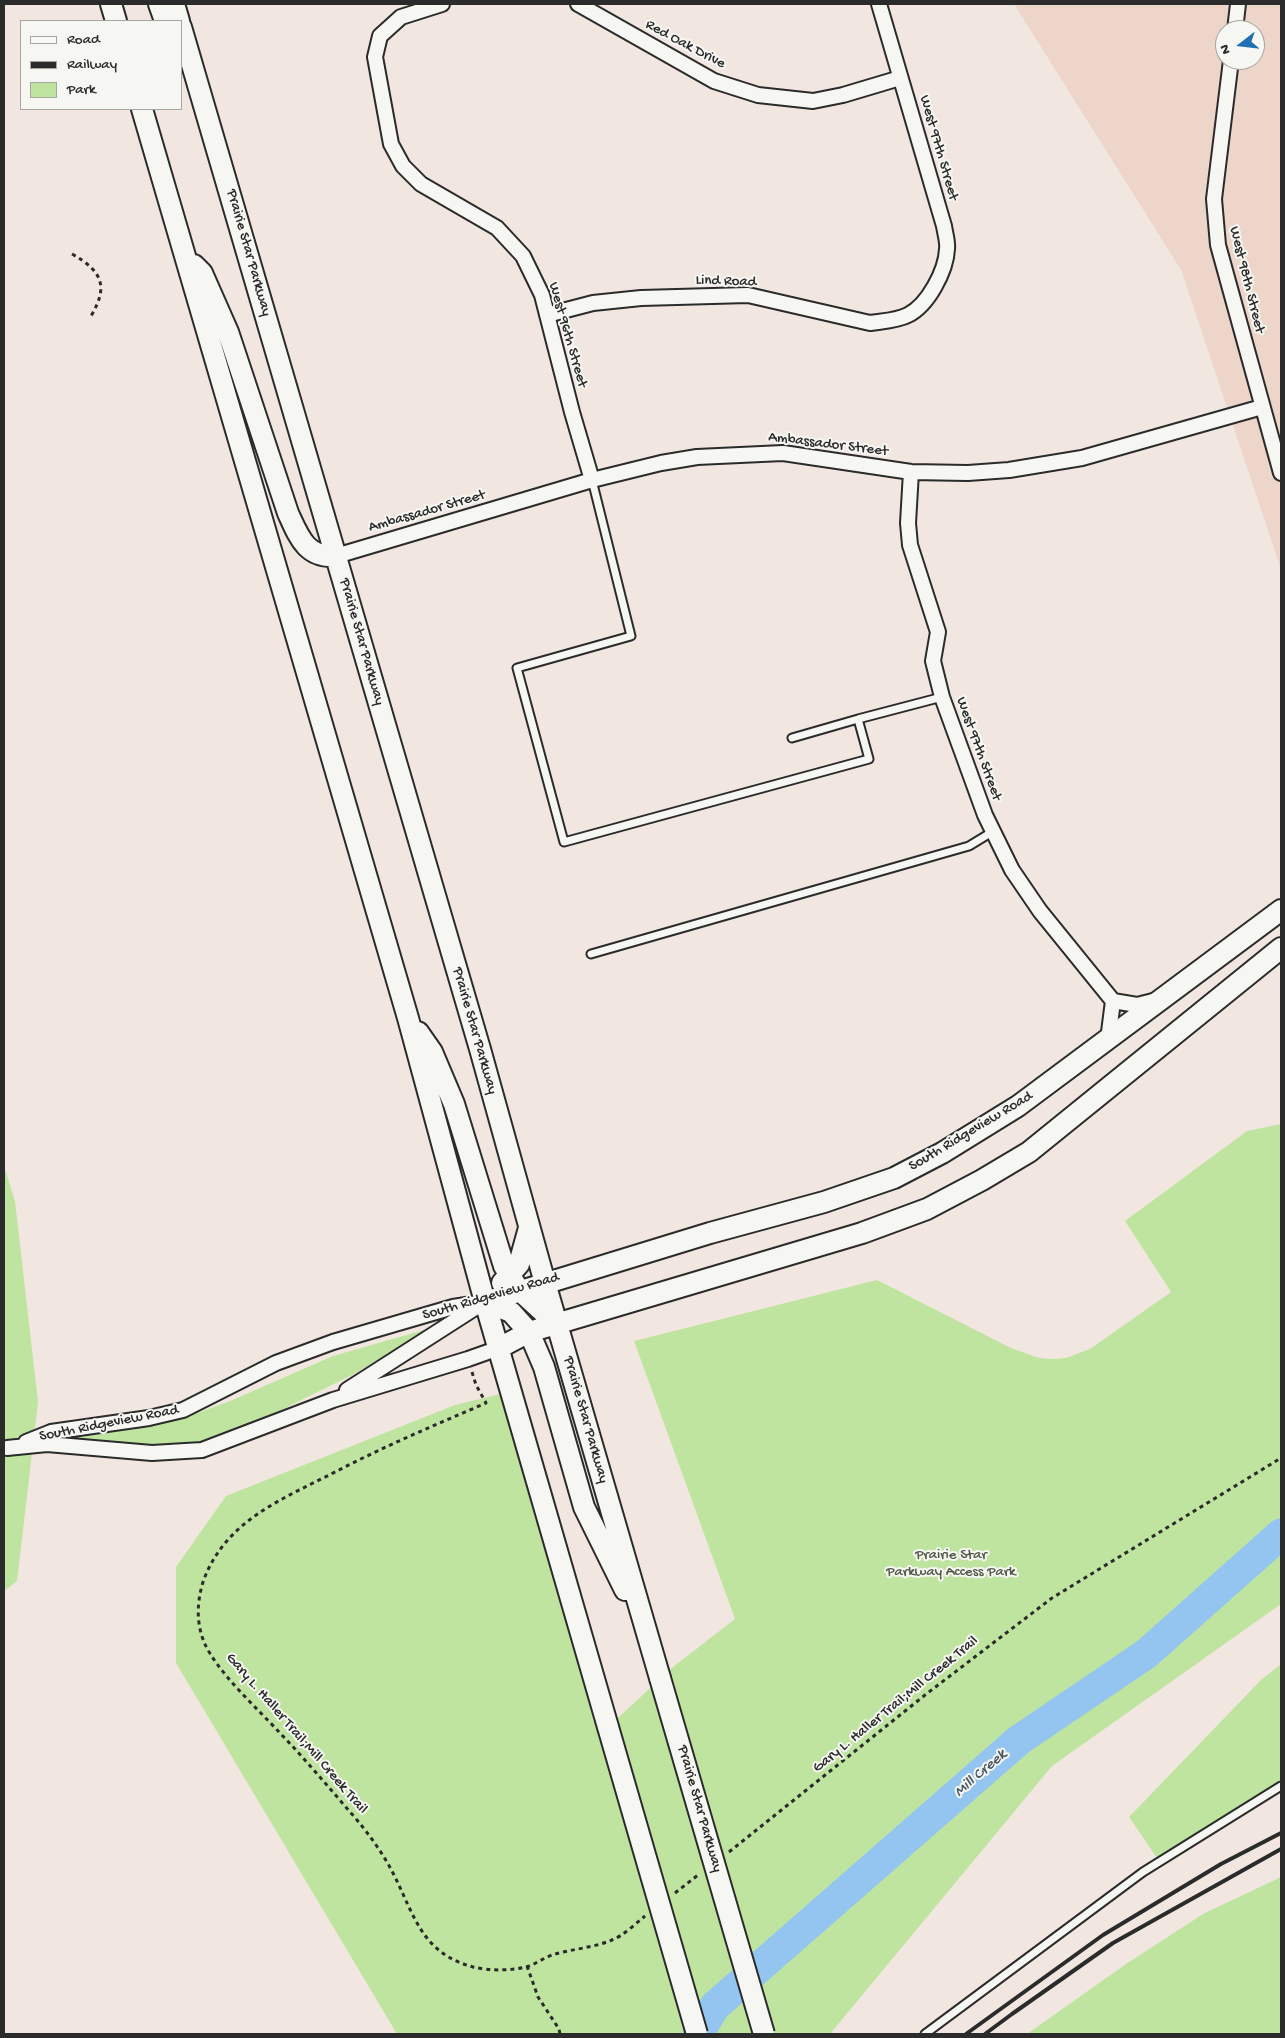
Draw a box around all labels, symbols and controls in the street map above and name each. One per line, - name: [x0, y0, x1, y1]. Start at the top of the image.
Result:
- street label: Red Oak Drive: [642, 16, 728, 74]
- legend: [20, 20, 182, 110]
- north arrow: [1215, 20, 1265, 70]
- text: Road: [67, 31, 100, 49]
- text: N: [1217, 42, 1235, 56]
- text: Railway: [67, 56, 117, 74]
- text: Park: [67, 81, 96, 99]
- street label: West 97th Street: [914, 93, 962, 203]
- street label: Prairie Star Parkway: [221, 187, 275, 319]
- street label: West 98th Street: [1224, 225, 1268, 335]
- street label: Lind Road: [695, 272, 757, 292]
- street label: West 96th Street: [543, 280, 591, 390]
- street label: Ambassador Street: [767, 429, 889, 461]
- street label: Ambassador Street: [367, 487, 487, 537]
- street label: Prairie Star Parkway: [334, 576, 388, 708]
- street label: West 97th Street: [951, 695, 1005, 803]
- street label: Prairie Star Parkway: [447, 965, 501, 1097]
- street label: South Ridgeview Road: [906, 1088, 1036, 1176]
- street label: South Ridgeview Road: [421, 1269, 561, 1325]
- street label: Prairie Star Parkway: [558, 1354, 612, 1486]
- street label: South Ridgeview Road: [38, 1402, 180, 1446]
- park label: Prairie Star Parkway Access Park: [886, 1547, 1016, 1582]
- street label: Gary L. Haller Trail;Mill Creek Trail: [810, 1633, 982, 1777]
- street label: Gary L. Haller Trail;Mill Creek Trail: [221, 1650, 371, 1818]
- street label: Prairie Star Parkway: [672, 1743, 726, 1875]
- water label: Mill Creek: [951, 1746, 1011, 1802]

